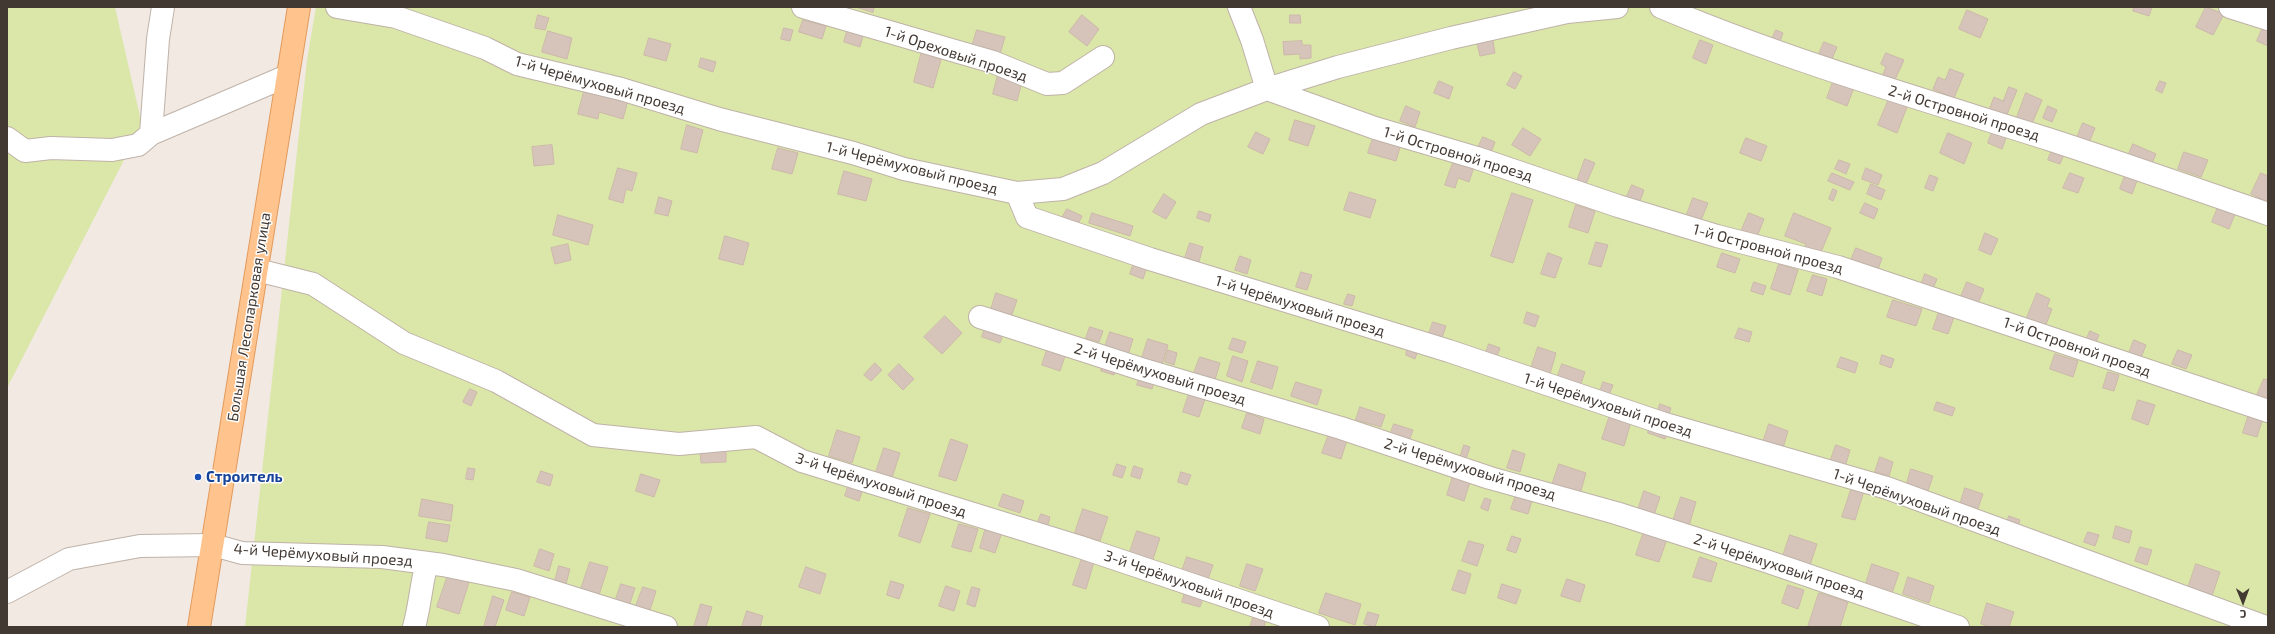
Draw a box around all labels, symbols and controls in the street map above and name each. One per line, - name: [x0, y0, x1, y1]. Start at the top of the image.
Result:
- street label: 1-й Ореховый проезд: [882, 22, 1030, 86]
- street label: 1-й Черёмуховый проезд: [513, 52, 687, 118]
- street label: 2-й Островной проезд: [1886, 81, 2042, 145]
- street label: 1-й Островной проезд: [1381, 123, 1535, 185]
- street label: 1-й Черёмуховый проезд: [824, 138, 1000, 198]
- street label: Большая Лесопарковая улица: [224, 211, 274, 423]
- street label: 1-й Островной проезд: [1691, 220, 1845, 278]
- street label: 1-й Черёмуховый проезд: [1213, 272, 1387, 340]
- street label: 1-й Островной проезд: [2001, 313, 2153, 381]
- street label: 2-й Черёмуховый проезд: [1072, 339, 1248, 409]
- street label: 1-й Черёмуховый проезд: [1521, 369, 1695, 441]
- street label: 2-й Черёмуховый проезд: [1382, 434, 1558, 504]
- street label: 3-й Черёмуховый проезд: [793, 449, 969, 521]
- street label: 1-й Черёмуховый проезд: [1831, 465, 2003, 539]
- place label: Строитель: [206, 468, 283, 486]
- marker: Строитель: [193, 472, 203, 482]
- street label: 2-й Черёмуховый проезд: [1691, 530, 1867, 602]
- street label: 4-й Черёмуховый проезд: [233, 540, 413, 570]
- street label: 3-й Черёмуховый проезд: [1102, 546, 1276, 622]
- north arrow: [2223, 582, 2263, 622]
- text: С: [2240, 608, 2247, 621]

